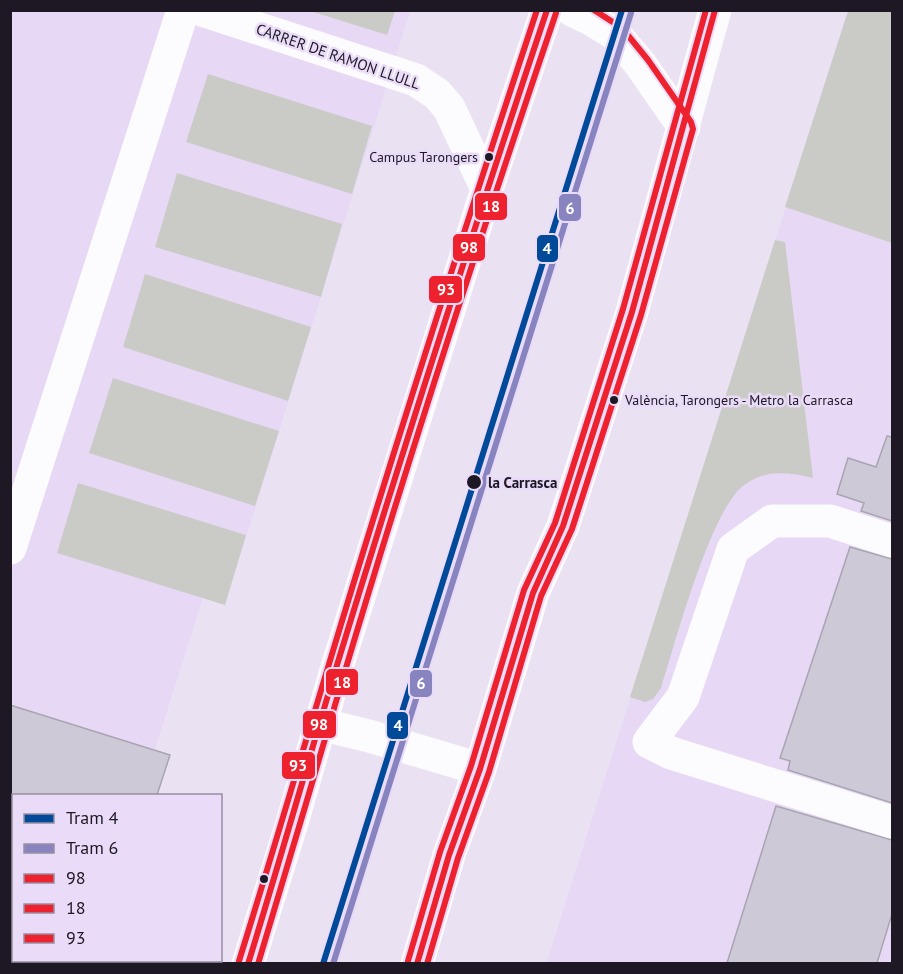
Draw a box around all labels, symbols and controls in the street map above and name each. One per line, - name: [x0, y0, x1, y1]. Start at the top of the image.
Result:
- street label: CARRER DE RAMON LLULL: [254, 19, 423, 93]
- place label: Campus Tarongers: [369, 148, 478, 166]
- marker: Campus Tarongers: [483, 151, 495, 163]
- line badge: 18: [474, 192, 508, 221]
- line badge: 6: [558, 193, 582, 222]
- text: 18: [482, 196, 500, 216]
- text: 6: [565, 198, 575, 218]
- line badge: 98: [452, 233, 486, 262]
- line badge: 4: [536, 234, 559, 263]
- text: 98: [460, 237, 478, 257]
- text: 4: [542, 238, 552, 258]
- line badge: 93: [428, 275, 463, 304]
- text: 93: [437, 279, 455, 299]
- place label: València, Tarongers - Metro la Carrasca: [624, 391, 853, 409]
- marker: València, Tarongers - Metro la Carrasca: [608, 394, 620, 406]
- marker: la Carrasca: [465, 473, 483, 491]
- place label: la Carrasca: [488, 473, 557, 492]
- line badge: 18: [325, 668, 359, 696]
- line badge: 6: [409, 669, 433, 698]
- text: 18: [333, 672, 351, 692]
- text: 6: [416, 673, 426, 693]
- line badge: 98: [302, 710, 337, 739]
- line badge: 4: [386, 711, 409, 740]
- text: 98: [310, 714, 328, 734]
- text: 4: [393, 715, 403, 735]
- line badge: 93: [281, 751, 316, 780]
- text: 93: [289, 755, 307, 775]
- legend: [12, 794, 222, 962]
- text: Tram 4: [66, 806, 119, 829]
- text: Tram 6: [66, 836, 118, 859]
- text: 98: [66, 866, 86, 889]
- unlabelled marker: [258, 873, 270, 885]
- text: 18: [66, 896, 86, 919]
- text: 93: [66, 926, 86, 949]

